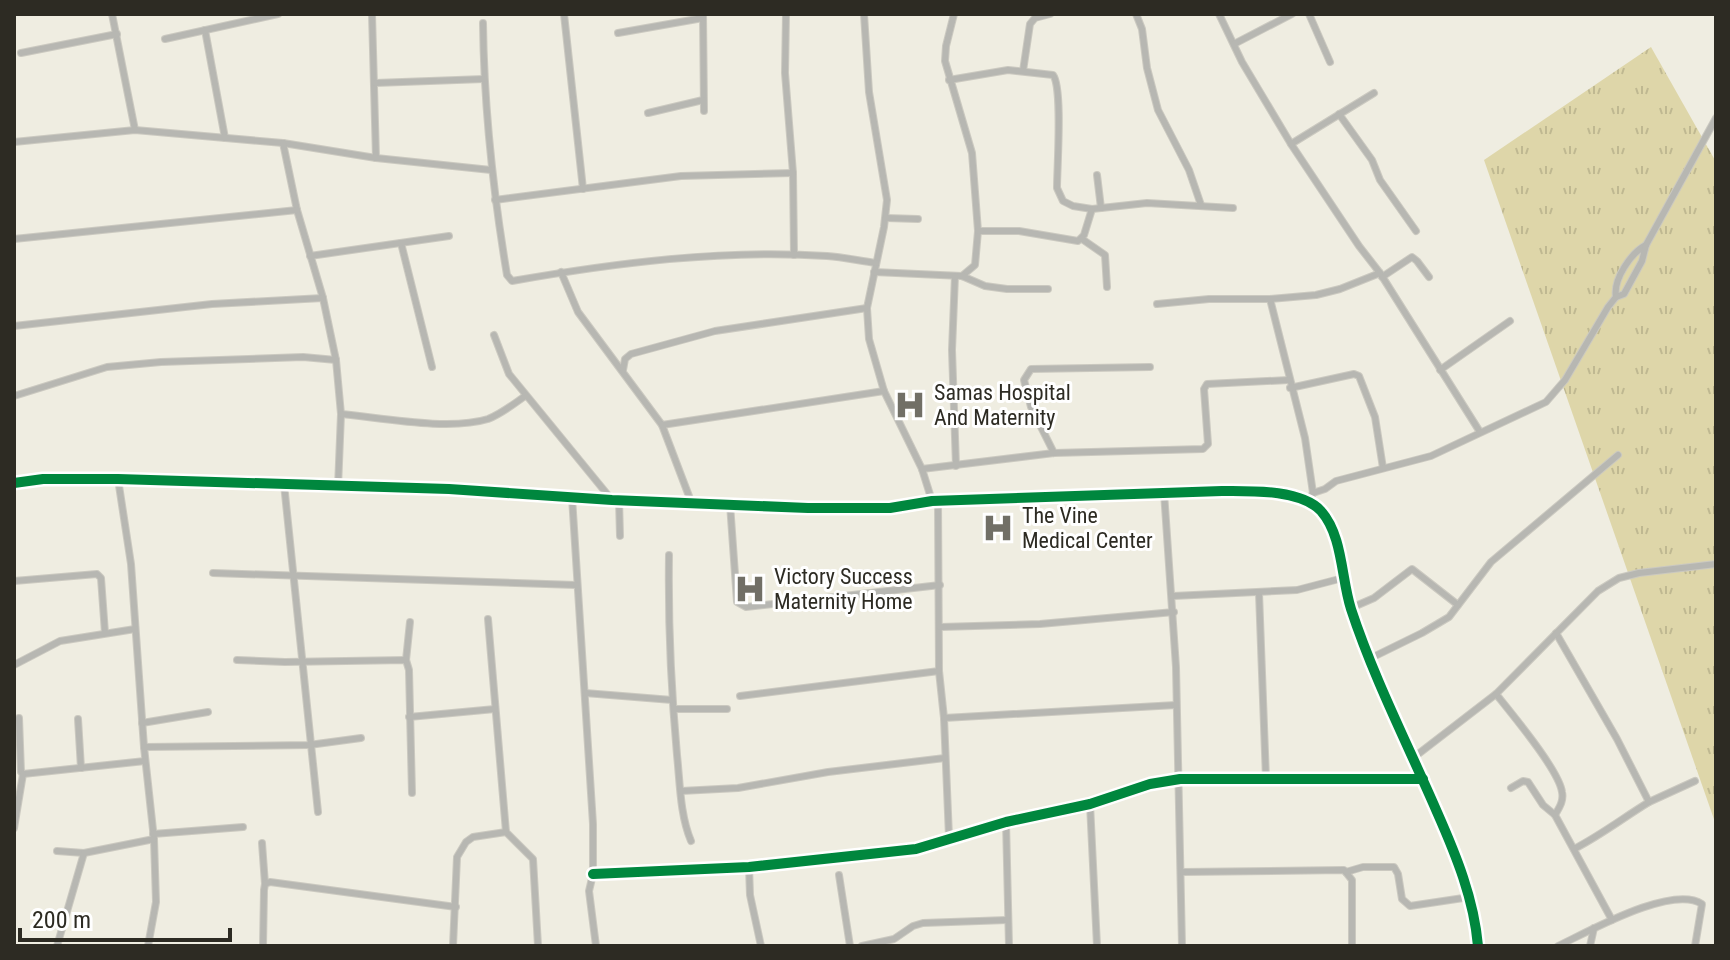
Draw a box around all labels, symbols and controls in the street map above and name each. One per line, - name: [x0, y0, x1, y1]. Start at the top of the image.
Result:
- place label: Samas Hospital And Maternity: [934, 380, 1071, 430]
- hospital icon: Samas Hospital And Maternity: [893, 388, 927, 422]
- place label: The Vine Medical Center: [1022, 503, 1153, 553]
- hospital icon: The Vine Medical Center: [981, 511, 1015, 545]
- place label: Victory Success Maternity Home: [774, 564, 913, 614]
- hospital icon: Victory Success Maternity Home: [733, 572, 767, 606]
- scale bar: [20, 892, 230, 942]
- text: 200 m: [32, 906, 91, 934]

